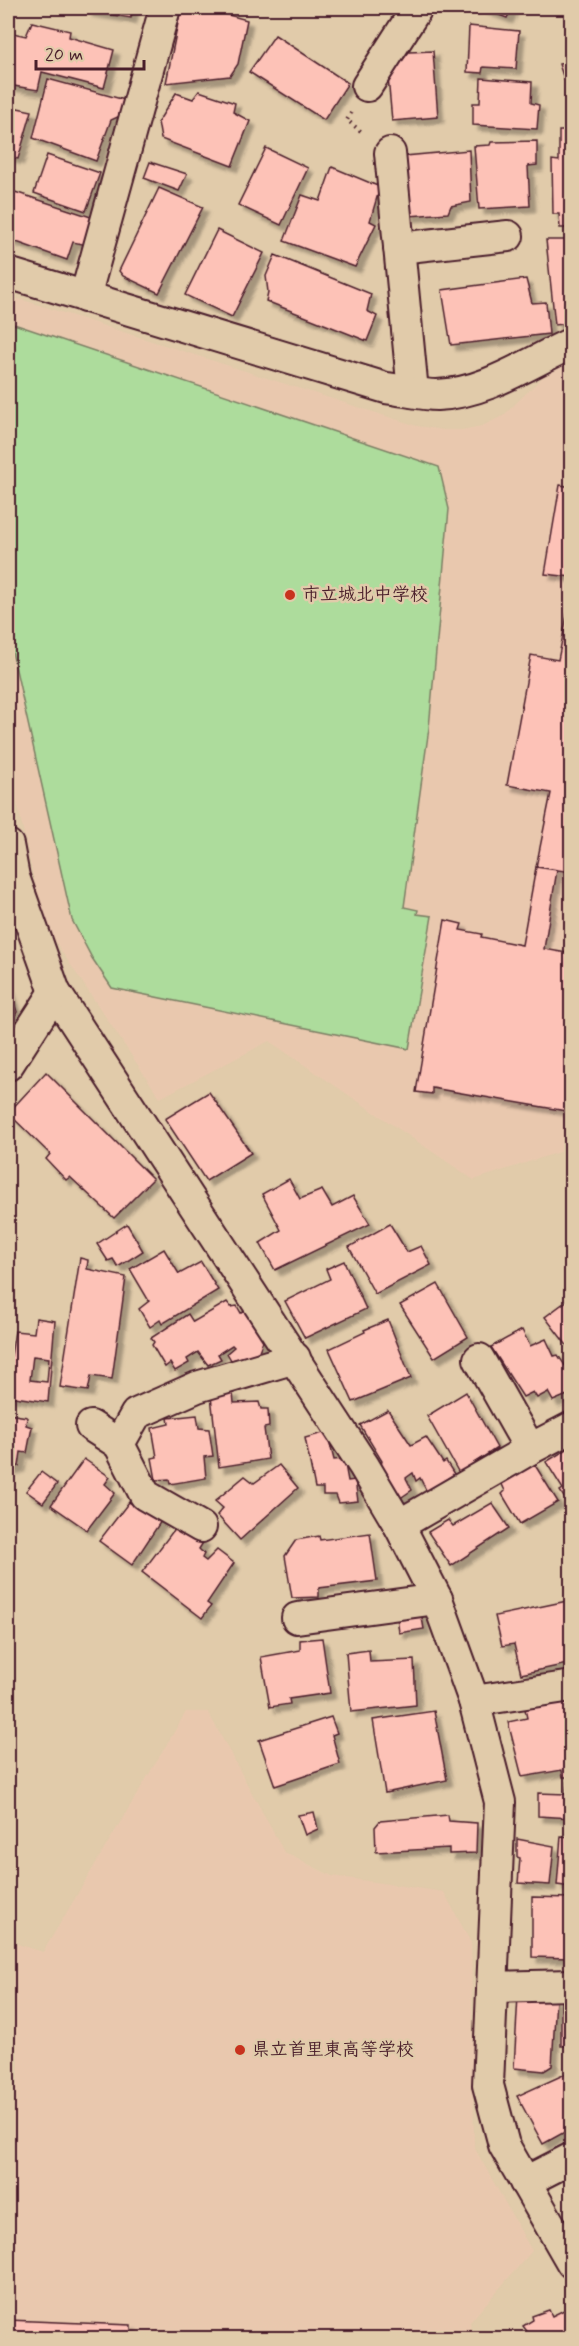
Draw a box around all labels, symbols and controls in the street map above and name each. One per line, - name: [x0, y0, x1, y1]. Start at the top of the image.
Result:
- scale bar: [36, 33, 144, 71]
- text: 20 m: [45, 43, 83, 67]
- place label: 市立城北中学校: [302, 583, 428, 607]
- marker: 市立城北中学校: [283, 588, 297, 602]
- place label: 県立首里東高等学校: [252, 2038, 414, 2062]
- marker: 県立首里東高等学校: [233, 2043, 247, 2057]

